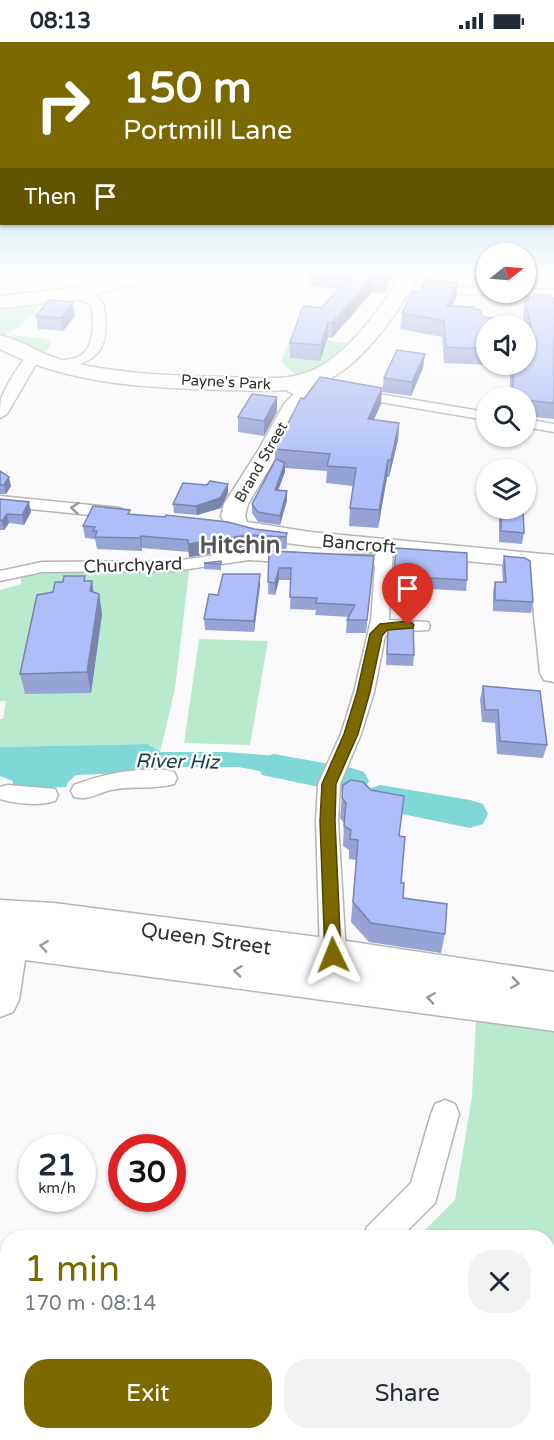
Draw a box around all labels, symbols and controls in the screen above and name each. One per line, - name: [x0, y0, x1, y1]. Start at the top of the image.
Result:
- text: 08:13: [30, 8, 91, 34]
- text: 150 m: [123, 63, 252, 114]
- icon: right: [24, 66, 102, 144]
- text: Portmill Lane: [123, 114, 292, 147]
- icon: arrive: [89, 180, 122, 213]
- text: Then: [24, 184, 77, 210]
- north arrow: [476, 243, 536, 303]
- map controls: [476, 243, 536, 519]
- button: sound: [476, 315, 536, 375]
- street label: Payne's Park: [181, 371, 271, 393]
- button: search: [476, 387, 536, 447]
- street label: Brand Street: [231, 418, 291, 505]
- button: layers: [476, 459, 536, 519]
- one-way arrow: [70, 502, 79, 515]
- street label: Bancroft: [321, 530, 397, 558]
- district label: Hitchin: [200, 531, 280, 560]
- street label: Churchyard: [83, 552, 183, 578]
- pin: [382, 563, 433, 625]
- icon: arrive: [391, 572, 424, 605]
- water label: River Hiz: [135, 749, 221, 775]
- street label: Queen Street: [139, 917, 273, 961]
- position arrow: [301, 923, 365, 987]
- one-way arrow: [40, 940, 49, 952]
- one-way arrow: [233, 966, 242, 978]
- one-way arrow: [511, 976, 520, 988]
- one-way arrow: [426, 993, 435, 1005]
- speed limit sign: 30: [108, 1134, 186, 1212]
- text: 21: [38, 1147, 76, 1184]
- text: km/h: [38, 1179, 76, 1197]
- text: 1 min: [24, 1248, 120, 1291]
- button: close: [468, 1250, 531, 1313]
- text: 170 m · 08:14: [24, 1292, 156, 1316]
- button: Exit: [24, 1359, 272, 1428]
- button: Share: [284, 1359, 531, 1428]

